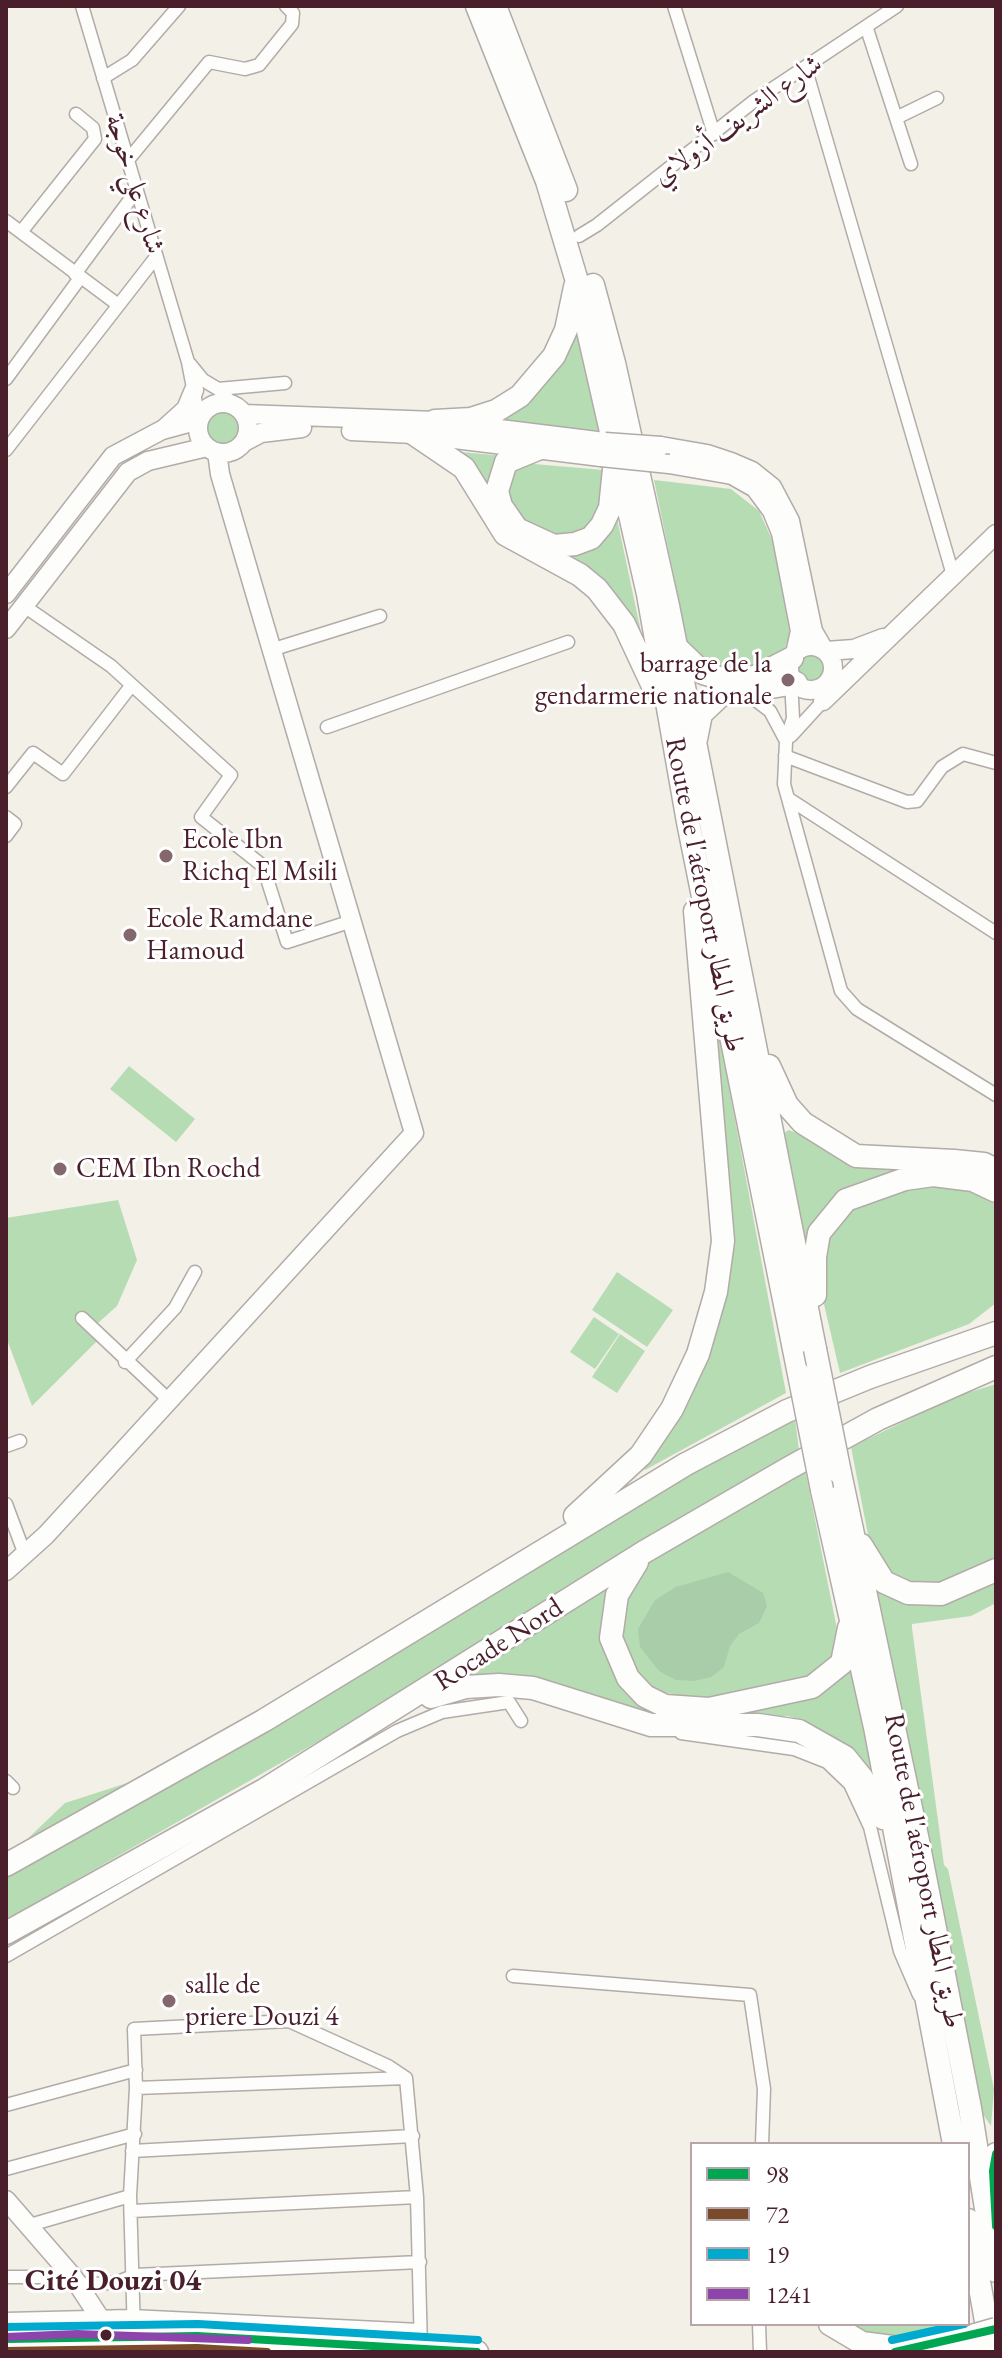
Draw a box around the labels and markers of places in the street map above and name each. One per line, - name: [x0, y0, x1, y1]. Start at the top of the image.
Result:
- place label: barrage de la gendarmerie nationale: [535, 647, 772, 713]
- marker: barrage de la gendarmerie nationale: [779, 671, 797, 689]
- place label: Ecole Ibn Richq El Msili: [182, 823, 338, 889]
- marker: Ecole Ibn Richq El Msili: [157, 847, 175, 865]
- place label: Ecole Ramdane Hamoud: [146, 902, 313, 968]
- marker: Ecole Ramdane Hamoud: [121, 926, 139, 944]
- place label: CEM Ibn Rochd: [76, 1152, 261, 1186]
- marker: CEM Ibn Rochd: [51, 1160, 69, 1178]
- place label: salle de priere Douzi 4: [185, 1968, 339, 2034]
- marker: salle de priere Douzi 4: [160, 1992, 178, 2010]
- unlabelled marker: [98, 2327, 114, 2343]

